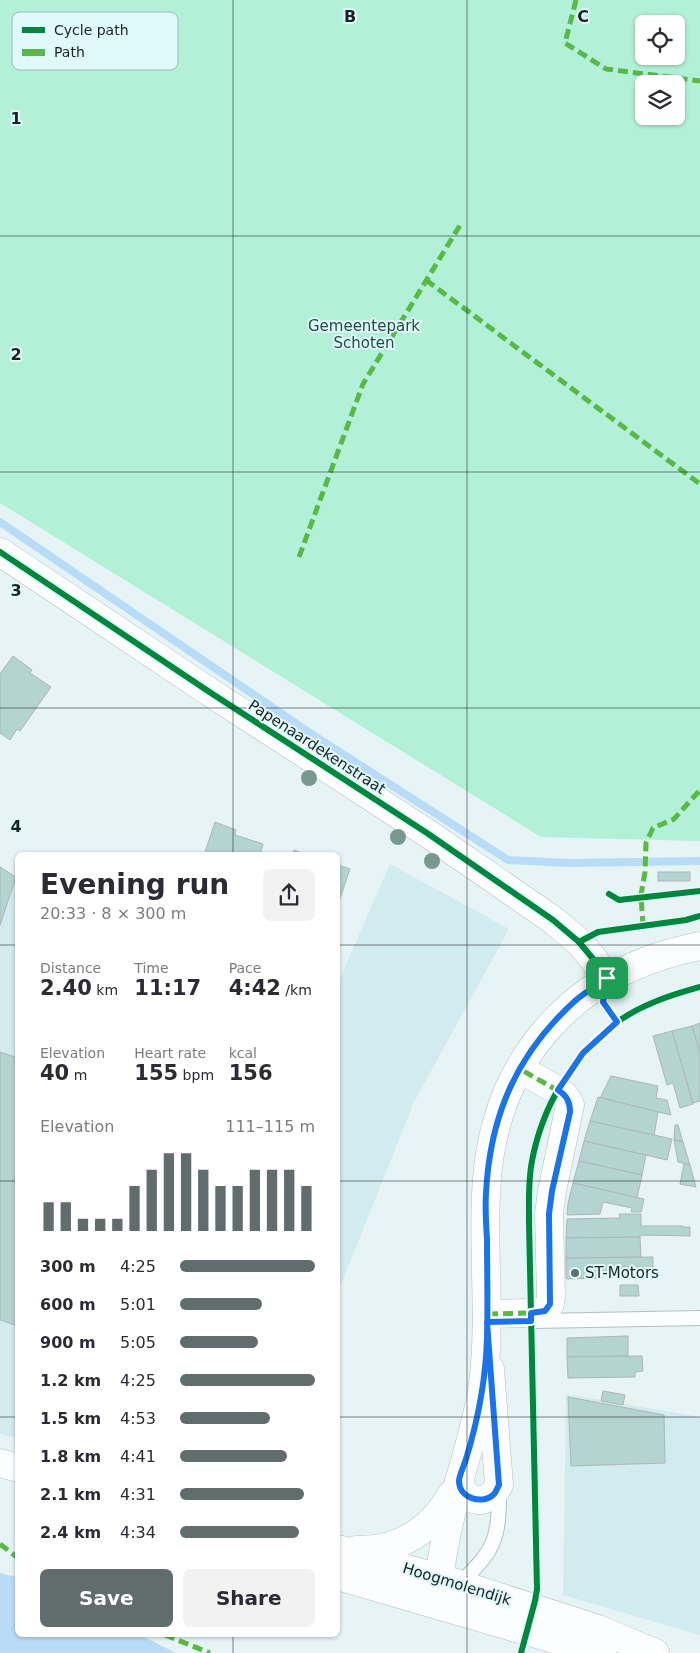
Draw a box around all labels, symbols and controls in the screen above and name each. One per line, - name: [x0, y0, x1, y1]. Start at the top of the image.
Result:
- text: B: [344, 7, 356, 26]
- text: C: [577, 7, 589, 26]
- legend: [12, 12, 178, 70]
- map controls: [635, 15, 685, 125]
- button: locate: [635, 15, 685, 65]
- text: Cycle path: [54, 22, 129, 38]
- text: Path: [54, 44, 85, 60]
- button: layers: [635, 75, 685, 125]
- text: 1: [10, 109, 22, 128]
- park label: Gemeentepark Schoten: [308, 317, 420, 352]
- text: 2: [10, 345, 22, 364]
- text: 3: [10, 581, 22, 600]
- street label: Papenaardekenstraat: [245, 696, 389, 798]
- text: 4: [10, 817, 22, 836]
- text: Evening run: [40, 868, 229, 901]
- button: share: [263, 869, 315, 921]
- text: 20:33 · 8 × 300 m: [40, 904, 186, 923]
- pin: [586, 957, 628, 999]
- text: Distance: [40, 960, 101, 976]
- text: Time: [134, 960, 169, 976]
- text: Pace: [229, 960, 261, 976]
- icon: arrive: [593, 964, 621, 992]
- text: 2.40: [40, 976, 92, 1000]
- text: 11:17: [134, 976, 201, 1000]
- text: 4:42: [229, 976, 281, 1000]
- text: km: [92, 982, 118, 998]
- text: /km: [281, 982, 312, 998]
- text: Elevation: [40, 1045, 105, 1061]
- text: Heart rate: [134, 1045, 206, 1061]
- text: kcal: [229, 1045, 257, 1061]
- text: 40: [40, 1061, 69, 1085]
- text: 155: [134, 1061, 178, 1085]
- text: 156: [229, 1061, 273, 1085]
- text: m: [69, 1067, 87, 1083]
- text: bpm: [178, 1067, 214, 1083]
- text: Elevation: [40, 1117, 114, 1136]
- text: 111–115 m: [225, 1117, 315, 1136]
- text: 300 m: [40, 1257, 96, 1276]
- text: 4:25: [120, 1257, 156, 1276]
- place label: ST-Motors: [585, 1264, 659, 1282]
- marker: ST-Motors: [569, 1267, 581, 1279]
- text: 600 m: [40, 1295, 96, 1314]
- text: 5:01: [120, 1295, 156, 1314]
- text: 900 m: [40, 1333, 96, 1352]
- text: 5:05: [120, 1333, 156, 1352]
- text: 1.2 km: [40, 1371, 101, 1390]
- text: 4:25: [120, 1371, 156, 1390]
- text: 1.5 km: [40, 1409, 101, 1428]
- text: 4:53: [120, 1409, 156, 1428]
- text: 1.8 km: [40, 1447, 101, 1466]
- text: 4:41: [120, 1447, 156, 1466]
- text: 2.1 km: [40, 1485, 101, 1504]
- text: 4:31: [120, 1485, 156, 1504]
- text: 2.4 km: [40, 1523, 101, 1542]
- text: 4:34: [120, 1523, 156, 1542]
- street label: Hoogmolendijk: [401, 1559, 514, 1609]
- button: Save: [40, 1569, 173, 1627]
- button: Share: [183, 1569, 315, 1627]

